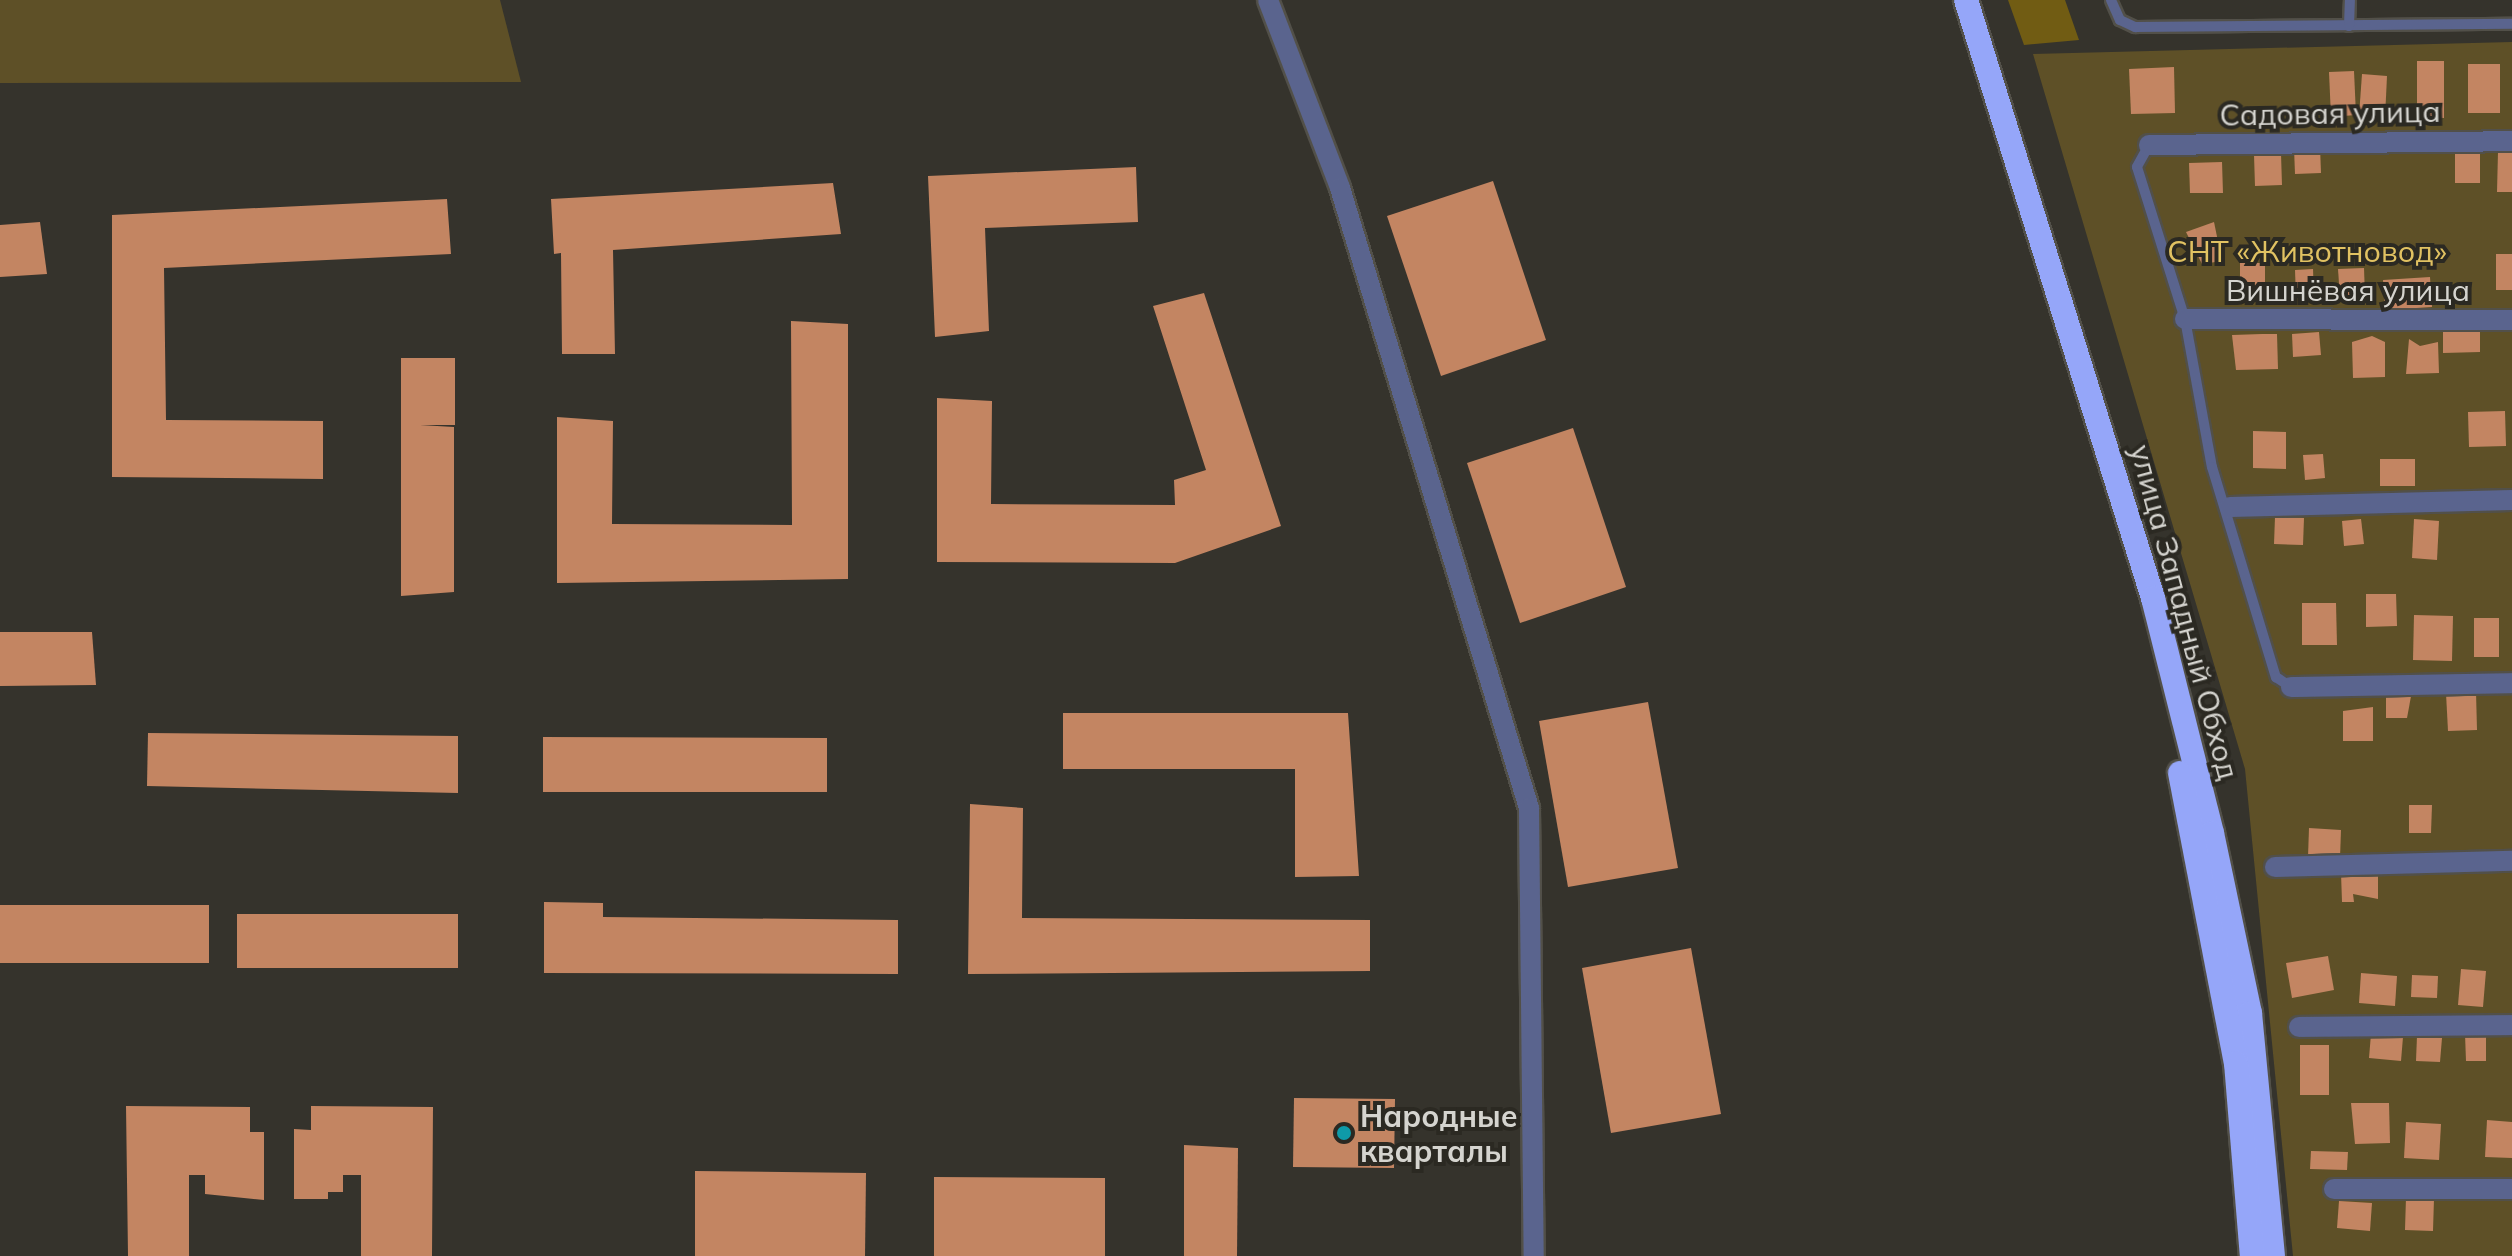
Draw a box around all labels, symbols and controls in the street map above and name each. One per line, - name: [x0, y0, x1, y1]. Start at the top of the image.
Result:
- street label: Садовая улица: [2219, 93, 2441, 133]
- park label: СНТ «Животновод»: [2167, 233, 2447, 269]
- street label: Вишнёвая улица: [2226, 272, 2470, 308]
- street label: улица Западный Обход: [2123, 440, 2247, 784]
- place label: Народные кварталы: [1360, 1098, 1517, 1168]
- marker: Народные кварталы: [1335, 1124, 1353, 1142]

